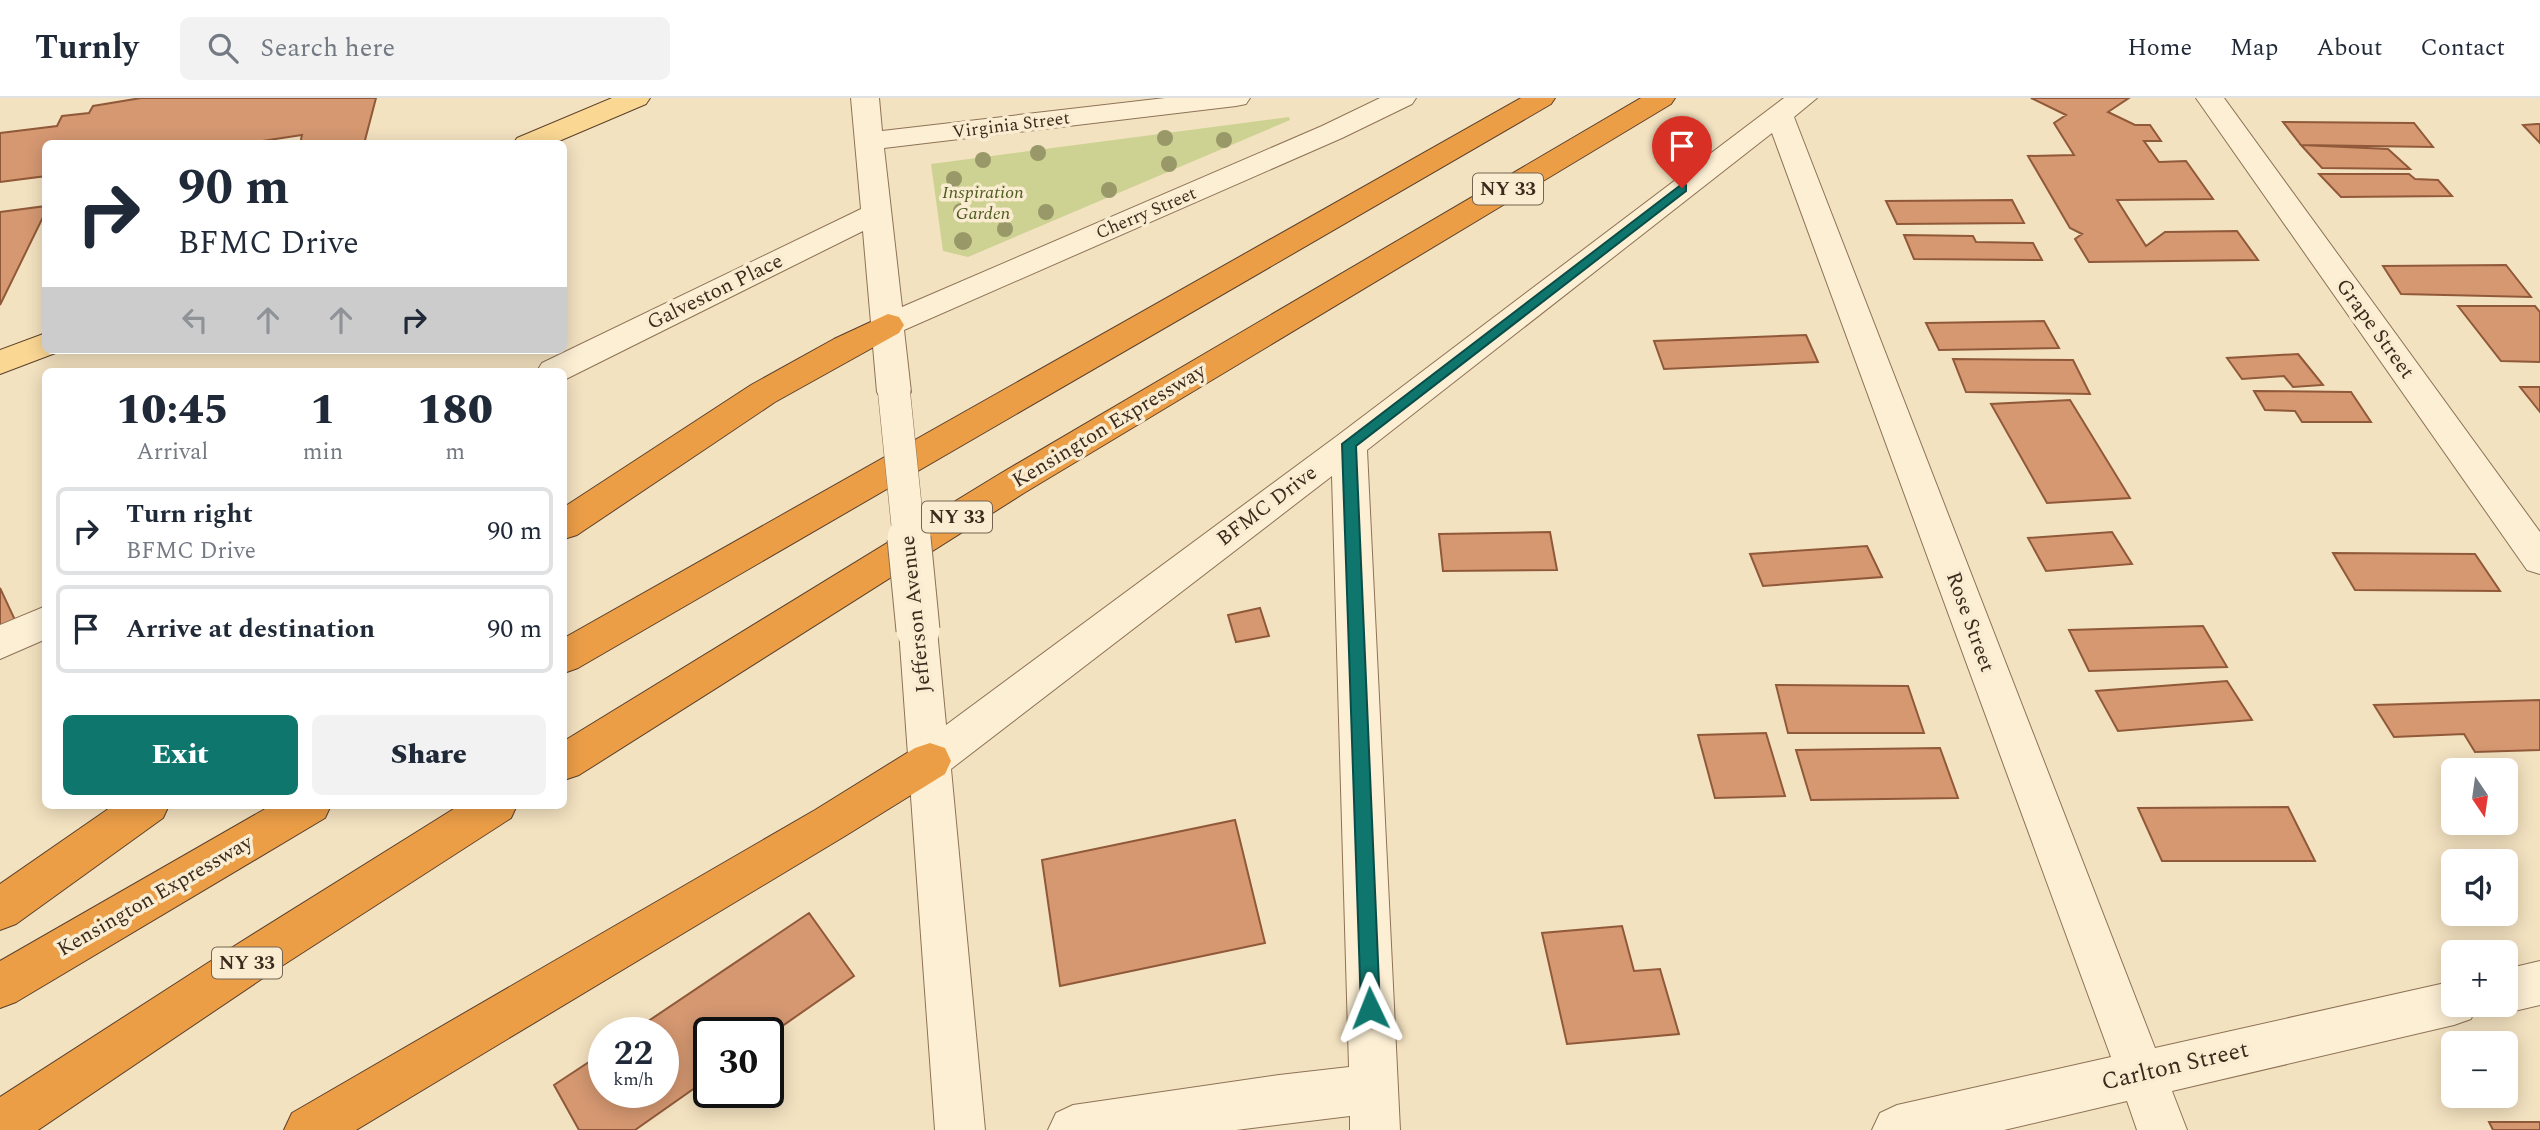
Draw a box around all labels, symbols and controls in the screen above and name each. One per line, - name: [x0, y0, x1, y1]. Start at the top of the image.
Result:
- search box: [180, 17, 670, 80]
- text: Turnly: [35, 23, 138, 73]
- text: Search here: [260, 28, 395, 68]
- icon: search: [204, 29, 242, 67]
- text: Home: [2127, 30, 2192, 66]
- text: Map: [2230, 30, 2278, 66]
- text: About: [2316, 30, 2382, 66]
- text: Contact: [2420, 30, 2505, 66]
- street label: Virginia Street: [951, 104, 1071, 146]
- pin: [1652, 116, 1712, 188]
- icon: arrive: [1663, 127, 1701, 165]
- text: 90 m: [178, 151, 289, 226]
- icon: right: [63, 168, 154, 259]
- road number: NY 33: [1473, 174, 1543, 204]
- park label: Inspiration Garden: [942, 179, 1024, 227]
- street label: Cherry Street: [1092, 180, 1200, 246]
- text: BFMC Drive: [178, 219, 359, 268]
- street label: Galveston Place: [642, 245, 788, 339]
- street label: Grape Street: [2328, 272, 2422, 386]
- icon: left: [176, 301, 214, 339]
- icon: ahead: [249, 301, 287, 339]
- icon: ahead: [322, 301, 360, 339]
- icon: right: [395, 301, 433, 339]
- street label: Kensington Expressway: [1006, 355, 1213, 497]
- text: 10:45: [116, 379, 229, 442]
- text: 1: [310, 379, 336, 442]
- text: 180: [417, 379, 493, 442]
- text: Arrival: [137, 435, 208, 470]
- text: min: [303, 435, 343, 470]
- text: m: [445, 435, 465, 470]
- street label: BFMC Drive: [1210, 458, 1324, 554]
- text: Turn right: [126, 494, 253, 534]
- road number: NY 33: [922, 502, 992, 532]
- text: 90 m: [487, 511, 542, 551]
- icon: right: [67, 512, 105, 550]
- text: BFMC Drive: [126, 534, 256, 569]
- street label: Jefferson Avenue: [892, 534, 940, 694]
- street label: Rose Street: [1937, 567, 2003, 677]
- text: Arrive at destination: [126, 609, 375, 649]
- text: 90 m: [487, 609, 542, 649]
- icon: arrive: [67, 610, 105, 648]
- button: Exit: [63, 715, 298, 795]
- button: Share: [312, 715, 546, 795]
- north arrow: [2441, 758, 2518, 835]
- map controls: [2441, 758, 2518, 1108]
- street label: Kensington Expressway: [51, 826, 260, 965]
- button: sound: [2441, 849, 2518, 926]
- button: +: [2441, 940, 2518, 1017]
- road number: NY 33: [212, 948, 282, 978]
- position arrow: [1333, 971, 1407, 1045]
- speed limit sign: 30: [693, 1017, 784, 1108]
- text: 22: [614, 1027, 653, 1080]
- button: −: [2441, 1031, 2518, 1108]
- street label: Carlton Street: [2098, 1032, 2252, 1100]
- text: km/h: [613, 1066, 654, 1093]

